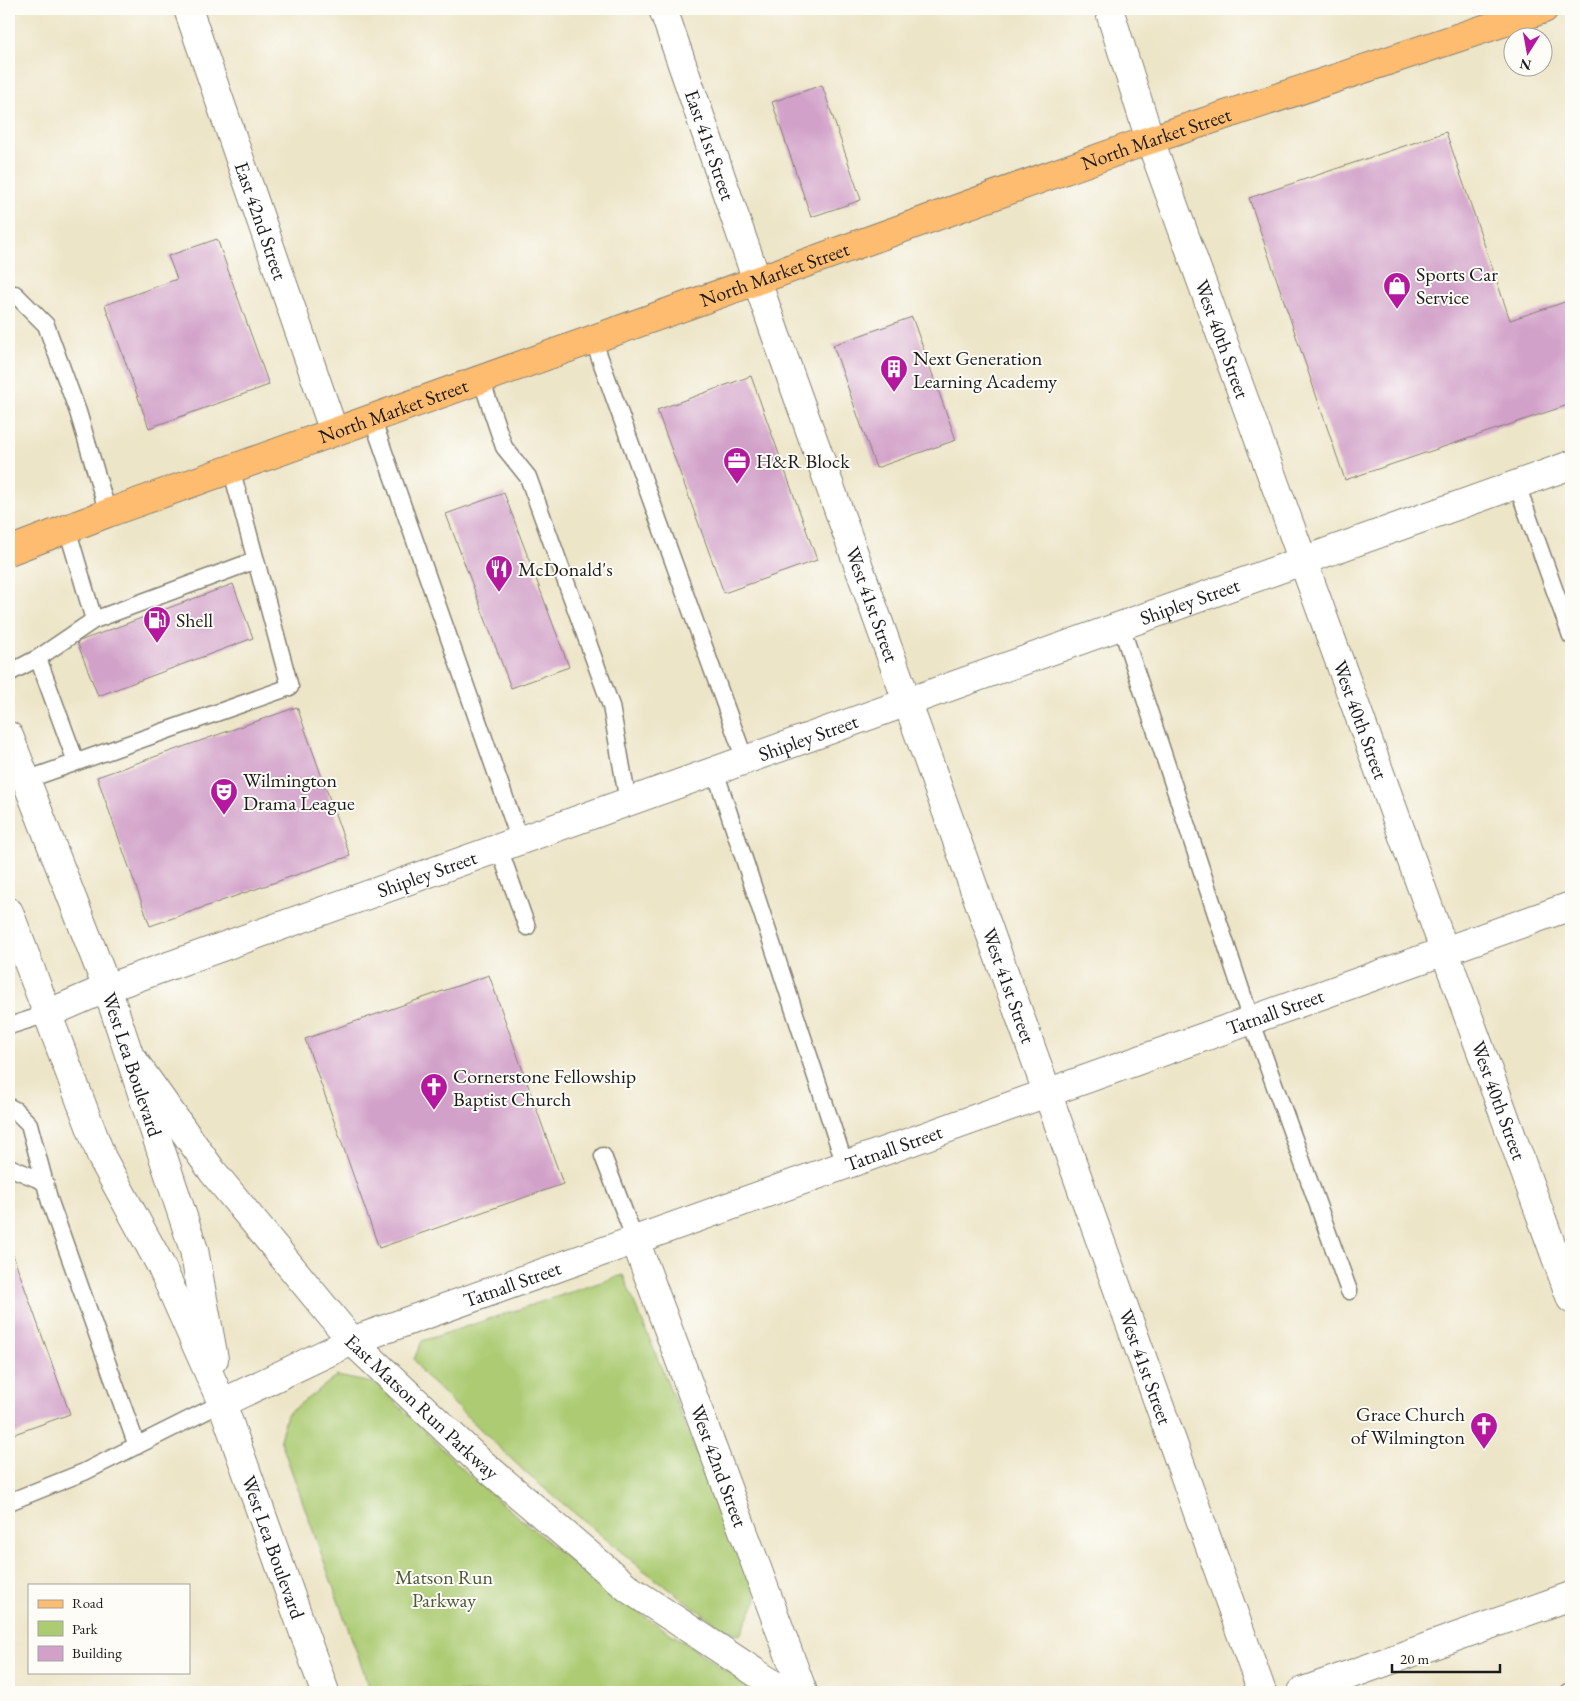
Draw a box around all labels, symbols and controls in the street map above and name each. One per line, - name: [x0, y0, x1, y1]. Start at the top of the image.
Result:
- north arrow: [1502, 28, 1552, 78]
- text: N: [1518, 55, 1533, 75]
- street label: East 41st Street: [679, 86, 741, 205]
- street label: North Market Street: [1078, 101, 1235, 176]
- street label: East 42nd Street: [229, 158, 294, 284]
- street label: North Market Street: [696, 235, 853, 313]
- place label: Sports Car Service: [1416, 261, 1498, 310]
- shop icon: Sports Car Service: [1382, 271, 1412, 310]
- street label: West 40th Street: [1189, 276, 1256, 403]
- place label: Next Generation Learning Academy: [913, 345, 1057, 394]
- building icon: Next Generation Learning Academy: [879, 354, 909, 393]
- street label: North Market Street: [315, 372, 472, 449]
- office icon: H&R Block: [722, 446, 752, 485]
- place label: H&R Block: [756, 448, 850, 474]
- street label: West 41st Street: [840, 543, 905, 666]
- restaurant icon: McDonald's: [484, 554, 514, 593]
- place label: McDonald's: [518, 556, 613, 582]
- street label: Shipley Street: [1136, 571, 1244, 631]
- fuel station icon: Shell: [142, 605, 172, 644]
- place label: Shell: [176, 607, 213, 633]
- street label: West 40th Street: [1327, 657, 1394, 783]
- street label: Shipley Street: [755, 708, 862, 767]
- place label: Wilmington Drama League: [243, 767, 355, 816]
- theatre icon: Wilmington Drama League: [209, 777, 239, 816]
- street label: Shipley Street: [373, 844, 481, 903]
- street label: West 41st Street: [976, 924, 1042, 1047]
- street label: Tatnall Street: [1223, 982, 1328, 1041]
- street label: West Lea Boulevard: [96, 989, 169, 1141]
- street label: West 40th Street: [1465, 1037, 1533, 1164]
- place label: Cornerstone Fellowship Baptist Church: [453, 1063, 636, 1112]
- church icon: Cornerstone Fellowship Baptist Church: [419, 1072, 449, 1111]
- street label: Tatnall Street: [841, 1118, 946, 1177]
- street label: Tatnall Street: [460, 1254, 565, 1313]
- street label: West 41st Street: [1113, 1306, 1178, 1429]
- street label: East Matson Run Parkway: [339, 1328, 505, 1485]
- street label: West 42nd Street: [684, 1401, 754, 1531]
- place label: Grace Church of Wilmington: [1351, 1401, 1465, 1450]
- church icon: Grace Church of Wilmington: [1469, 1411, 1499, 1450]
- street label: West Lea Boulevard: [236, 1472, 311, 1623]
- park label: Matson Run Parkway: [395, 1564, 494, 1613]
- legend: [28, 1584, 190, 1674]
- text: Road: [72, 1593, 104, 1612]
- text: Park: [72, 1619, 99, 1638]
- scale bar: [1392, 1641, 1500, 1673]
- text: Building: [72, 1643, 122, 1662]
- text: 20 m: [1400, 1649, 1429, 1668]

